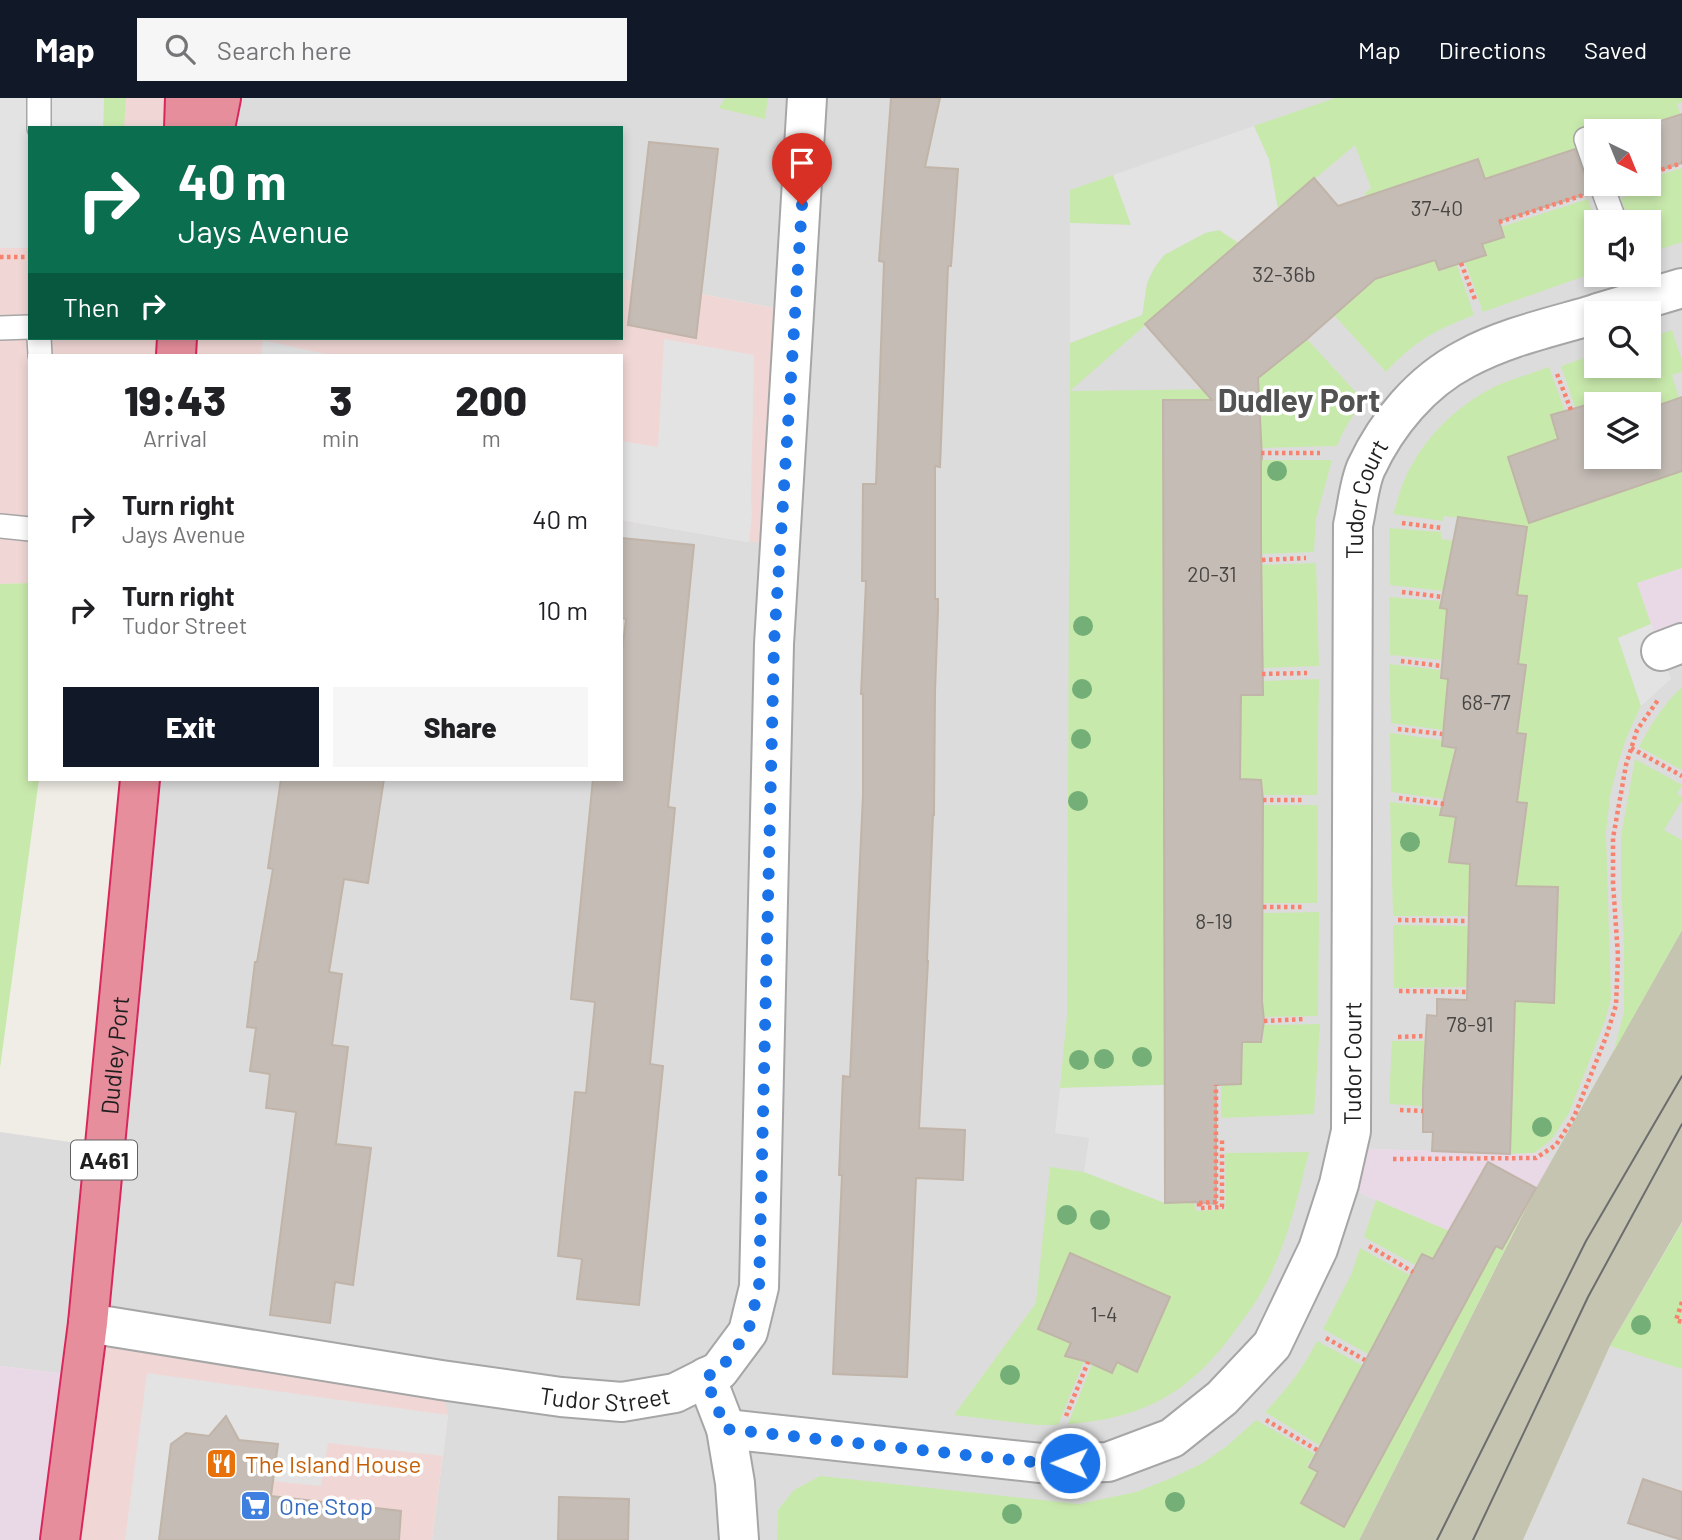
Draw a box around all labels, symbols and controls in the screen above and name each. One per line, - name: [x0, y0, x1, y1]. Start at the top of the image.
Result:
- search box: [137, 18, 627, 81]
- text: Map: [35, 29, 95, 69]
- icon: search: [161, 30, 199, 68]
- text: Search here: [217, 34, 352, 65]
- text: Map: [1358, 35, 1401, 64]
- text: Directions: [1439, 35, 1546, 64]
- text: Saved: [1584, 35, 1647, 64]
- north arrow: [1584, 119, 1661, 196]
- map controls: [1584, 119, 1661, 469]
- pin: [772, 133, 832, 205]
- icon: arrive: [783, 144, 821, 182]
- text: 40 m: [178, 151, 286, 210]
- icon: right: [63, 154, 154, 245]
- house number: 37-40: [1411, 195, 1463, 220]
- button: sound: [1584, 210, 1661, 287]
- text: Jays Avenue: [178, 211, 350, 249]
- house number: 32-36b: [1252, 261, 1316, 286]
- icon: right: [134, 287, 172, 325]
- text: Then: [63, 291, 120, 322]
- button: search: [1584, 301, 1661, 378]
- text: 19:43: [124, 374, 226, 424]
- text: 3: [329, 374, 352, 424]
- text: 200: [455, 374, 527, 424]
- district label: Dudley Port: [1218, 380, 1380, 418]
- button: layers: [1584, 392, 1661, 469]
- text: Arrival: [143, 424, 207, 452]
- text: min: [322, 424, 359, 452]
- text: m: [482, 424, 501, 452]
- street label: Tudor Court: [1338, 433, 1393, 559]
- text: Turn right: [122, 489, 235, 520]
- icon: right: [63, 500, 101, 538]
- text: 40 m: [532, 503, 588, 534]
- text: Jays Avenue: [122, 520, 246, 548]
- house number: 20-31: [1187, 561, 1237, 586]
- text: Turn right: [122, 580, 235, 611]
- icon: right: [63, 591, 101, 629]
- text: 10 m: [538, 594, 588, 625]
- text: Tudor Street: [122, 611, 247, 639]
- button: Exit: [63, 687, 319, 767]
- button: Share: [333, 687, 588, 767]
- house number: 68-77: [1461, 689, 1511, 714]
- house number: 8-19: [1195, 908, 1233, 933]
- street label: Dudley Port: [94, 994, 134, 1116]
- street label: Tudor Court: [1337, 1001, 1366, 1125]
- house number: 78-91: [1446, 1011, 1494, 1036]
- road number: A461: [71, 1140, 137, 1180]
- house number: 1-4: [1090, 1301, 1118, 1326]
- street label: Tudor Street: [538, 1380, 672, 1417]
- position arrow: [1033, 1426, 1107, 1500]
- restaurant icon: The Island House: [205, 1446, 239, 1480]
- place label: The Island House: [245, 1449, 421, 1478]
- supermarket icon: One Stop: [239, 1488, 273, 1522]
- place label: One Stop: [279, 1491, 373, 1520]

